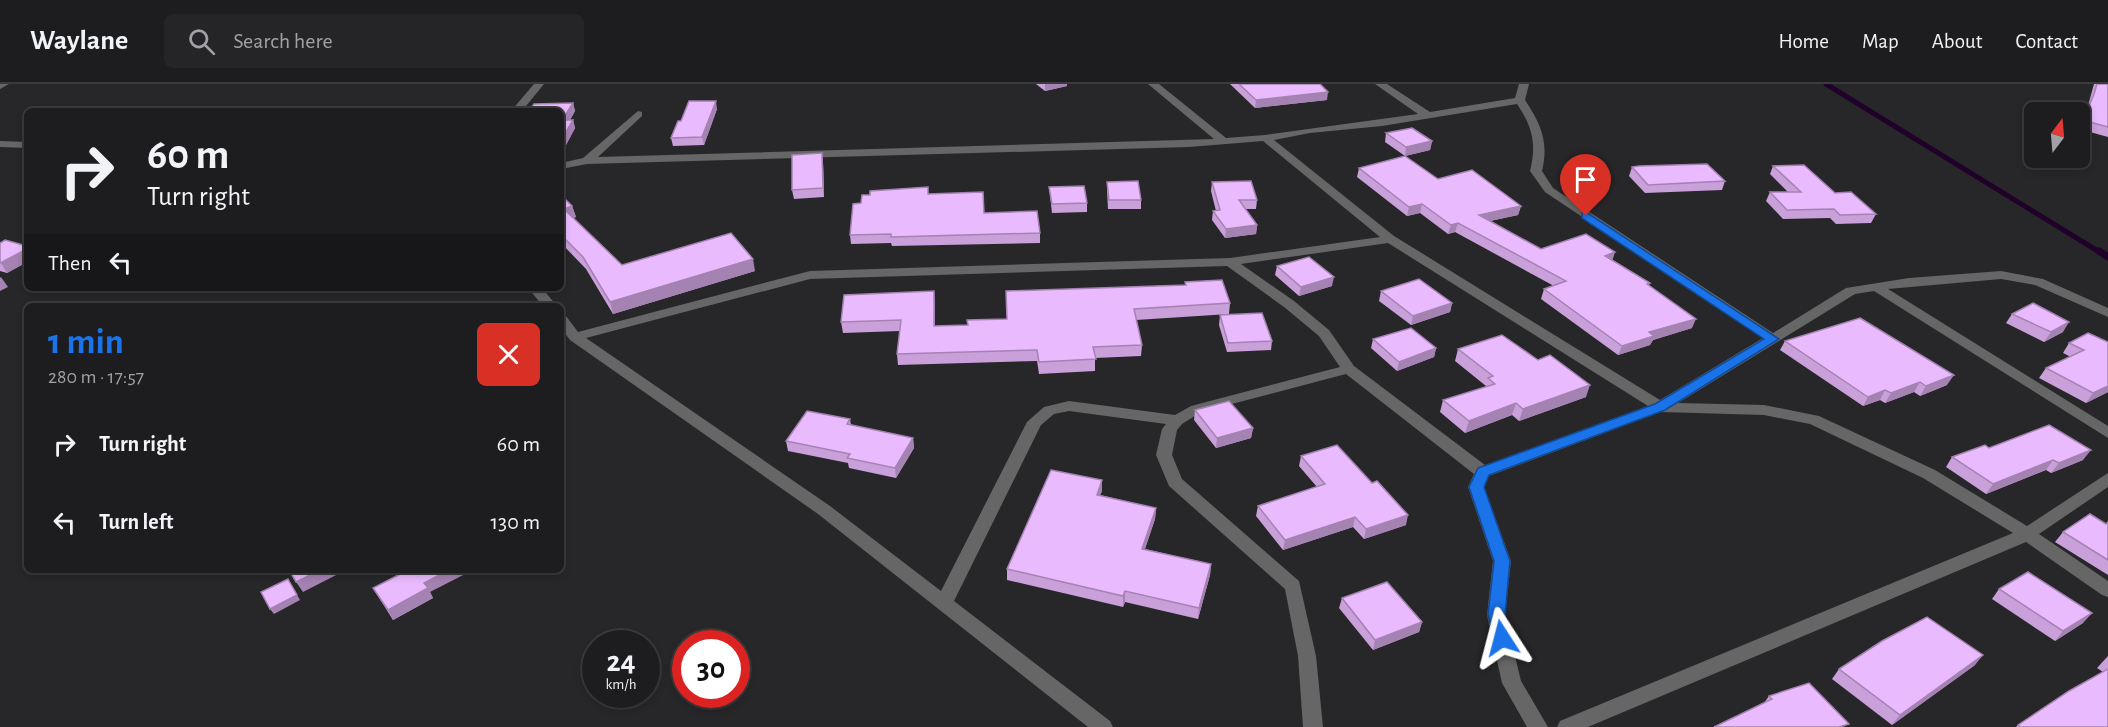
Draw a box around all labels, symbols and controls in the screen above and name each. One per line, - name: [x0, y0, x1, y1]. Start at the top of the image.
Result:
- search box: [164, 14, 584, 68]
- icon: search: [185, 25, 218, 58]
- text: Waylane: [30, 27, 128, 55]
- text: Search here: [233, 30, 333, 52]
- text: Home: [1778, 31, 1829, 52]
- text: Map: [1862, 31, 1899, 52]
- text: About: [1932, 31, 1982, 52]
- text: Contact: [2015, 31, 2078, 52]
- north arrow: [2024, 102, 2090, 168]
- map controls: [2024, 102, 2090, 168]
- icon: right: [48, 132, 126, 210]
- text: 60 m: [147, 134, 229, 176]
- pin: [1560, 154, 1611, 216]
- icon: arrive: [1569, 163, 1602, 196]
- text: Turn right: [147, 183, 250, 210]
- icon: left: [104, 246, 137, 279]
- text: Then: [48, 252, 92, 274]
- button: close: [477, 323, 540, 386]
- text: 1 min: [48, 324, 124, 360]
- text: 280 m · 17:57: [48, 367, 144, 387]
- icon: right: [48, 428, 81, 461]
- text: Turn right: [99, 433, 186, 455]
- text: 60 m: [497, 433, 540, 455]
- icon: left: [48, 506, 81, 539]
- text: Turn left: [99, 511, 173, 533]
- text: 130 m: [491, 511, 540, 533]
- position arrow: [1470, 606, 1534, 670]
- speed limit sign: 30: [672, 630, 750, 708]
- text: 24: [606, 647, 636, 677]
- text: km/h: [606, 677, 636, 692]

